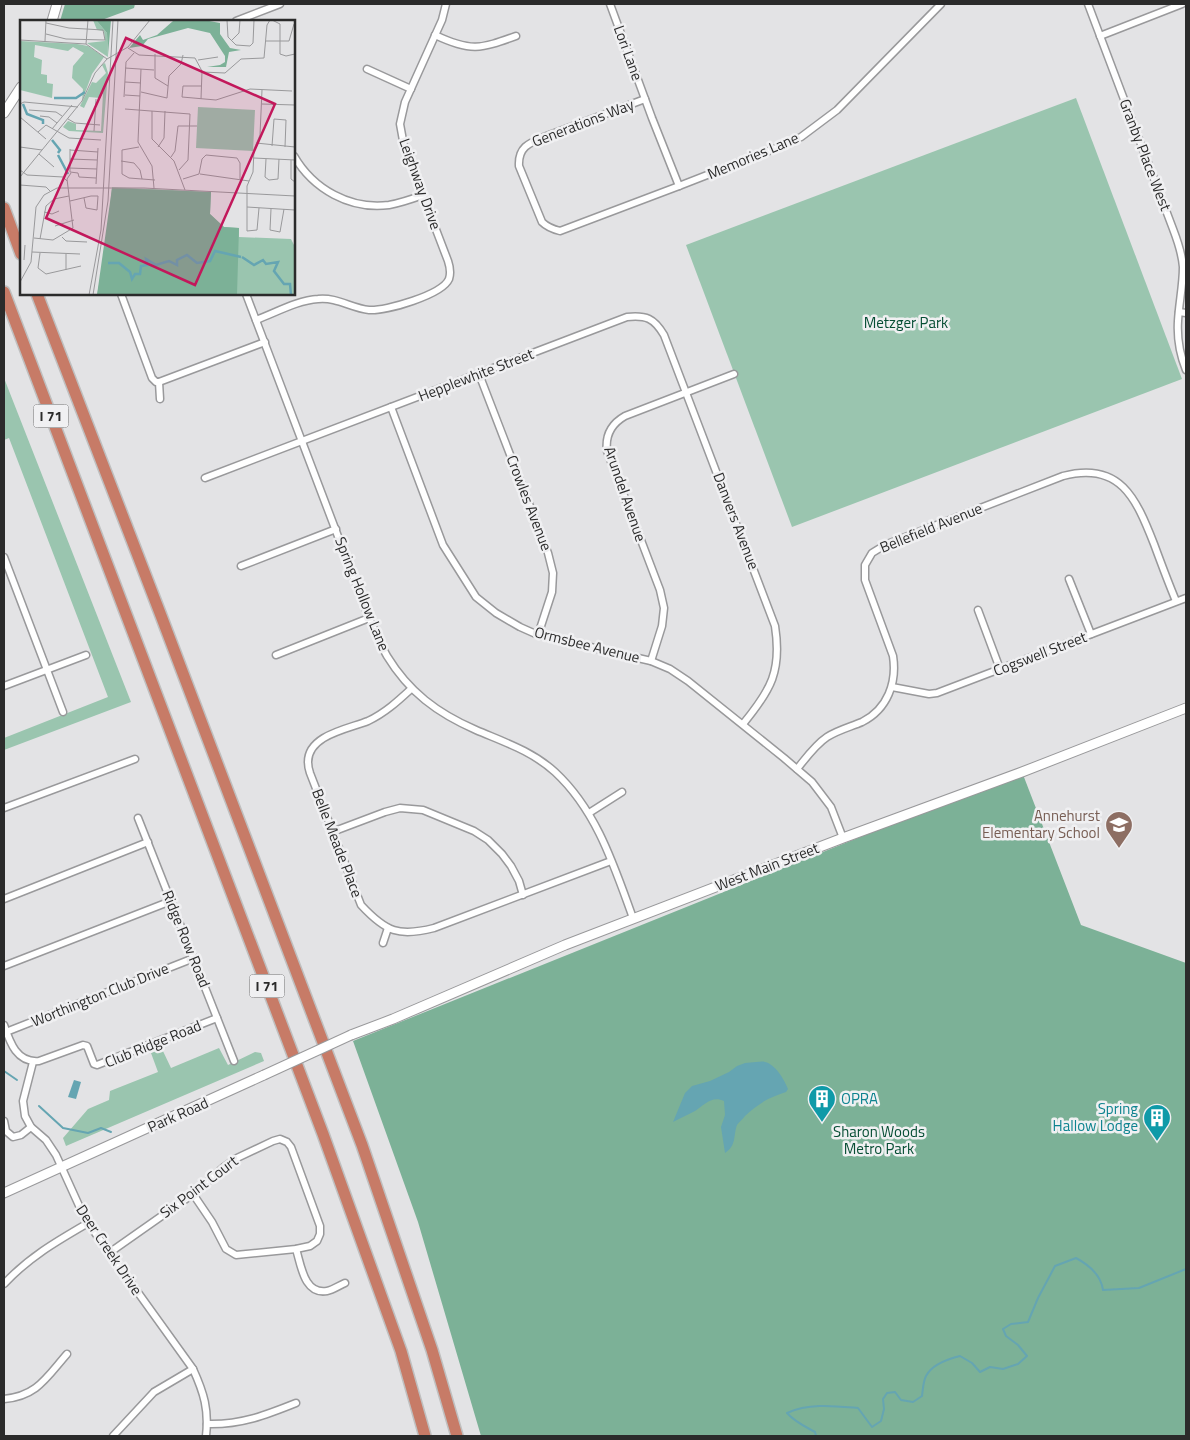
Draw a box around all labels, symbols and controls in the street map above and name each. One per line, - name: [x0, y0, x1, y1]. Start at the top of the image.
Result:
- inset map: [20, 20, 295, 295]
- street label: Lori Lane: [608, 22, 649, 84]
- street label: Generations Way: [528, 92, 637, 153]
- street label: Granby Place West: [1114, 95, 1178, 215]
- street label: Memories Lane: [704, 126, 802, 185]
- street label: Leighway Drive: [393, 135, 448, 233]
- park label: Metzger Park: [864, 311, 948, 334]
- street label: Hepplewhite Street: [415, 342, 538, 407]
- road number: I 71: [34, 404, 68, 428]
- street label: Arundel Avenue: [598, 443, 653, 545]
- street label: Crowles Avenue: [501, 452, 558, 554]
- street label: Danvers Avenue: [707, 469, 766, 573]
- street label: Bellefield Avenue: [876, 496, 986, 559]
- street label: Spring Hollow Lane: [329, 533, 396, 654]
- street label: Ormsbee Avenue: [532, 620, 642, 669]
- street label: Cogswell Street: [990, 625, 1091, 682]
- street label: Belle Meade Place: [306, 785, 369, 901]
- place label: Annehurst Elementary School: [982, 804, 1101, 844]
- school or university icon: Annehurst Elementary School: [1104, 810, 1134, 849]
- street label: West Main Street: [712, 836, 823, 897]
- street label: Ridge Row Road: [156, 887, 216, 991]
- street label: Worthington Club Drive: [28, 956, 172, 1033]
- road number: I 71: [250, 974, 284, 998]
- street label: Club Ridge Road: [101, 1014, 205, 1073]
- building icon: OPRA: [807, 1084, 837, 1123]
- place label: OPRA: [841, 1087, 878, 1110]
- street label: Park Road: [144, 1091, 212, 1138]
- place label: Spring Hallow Lodge: [1053, 1097, 1138, 1137]
- building icon: Spring Hallow Lodge: [1142, 1103, 1172, 1142]
- park label: Sharon Woods Metro Park: [833, 1120, 925, 1160]
- street label: Six Point Court: [155, 1149, 243, 1224]
- street label: Deer Creek Drive: [71, 1200, 148, 1300]

